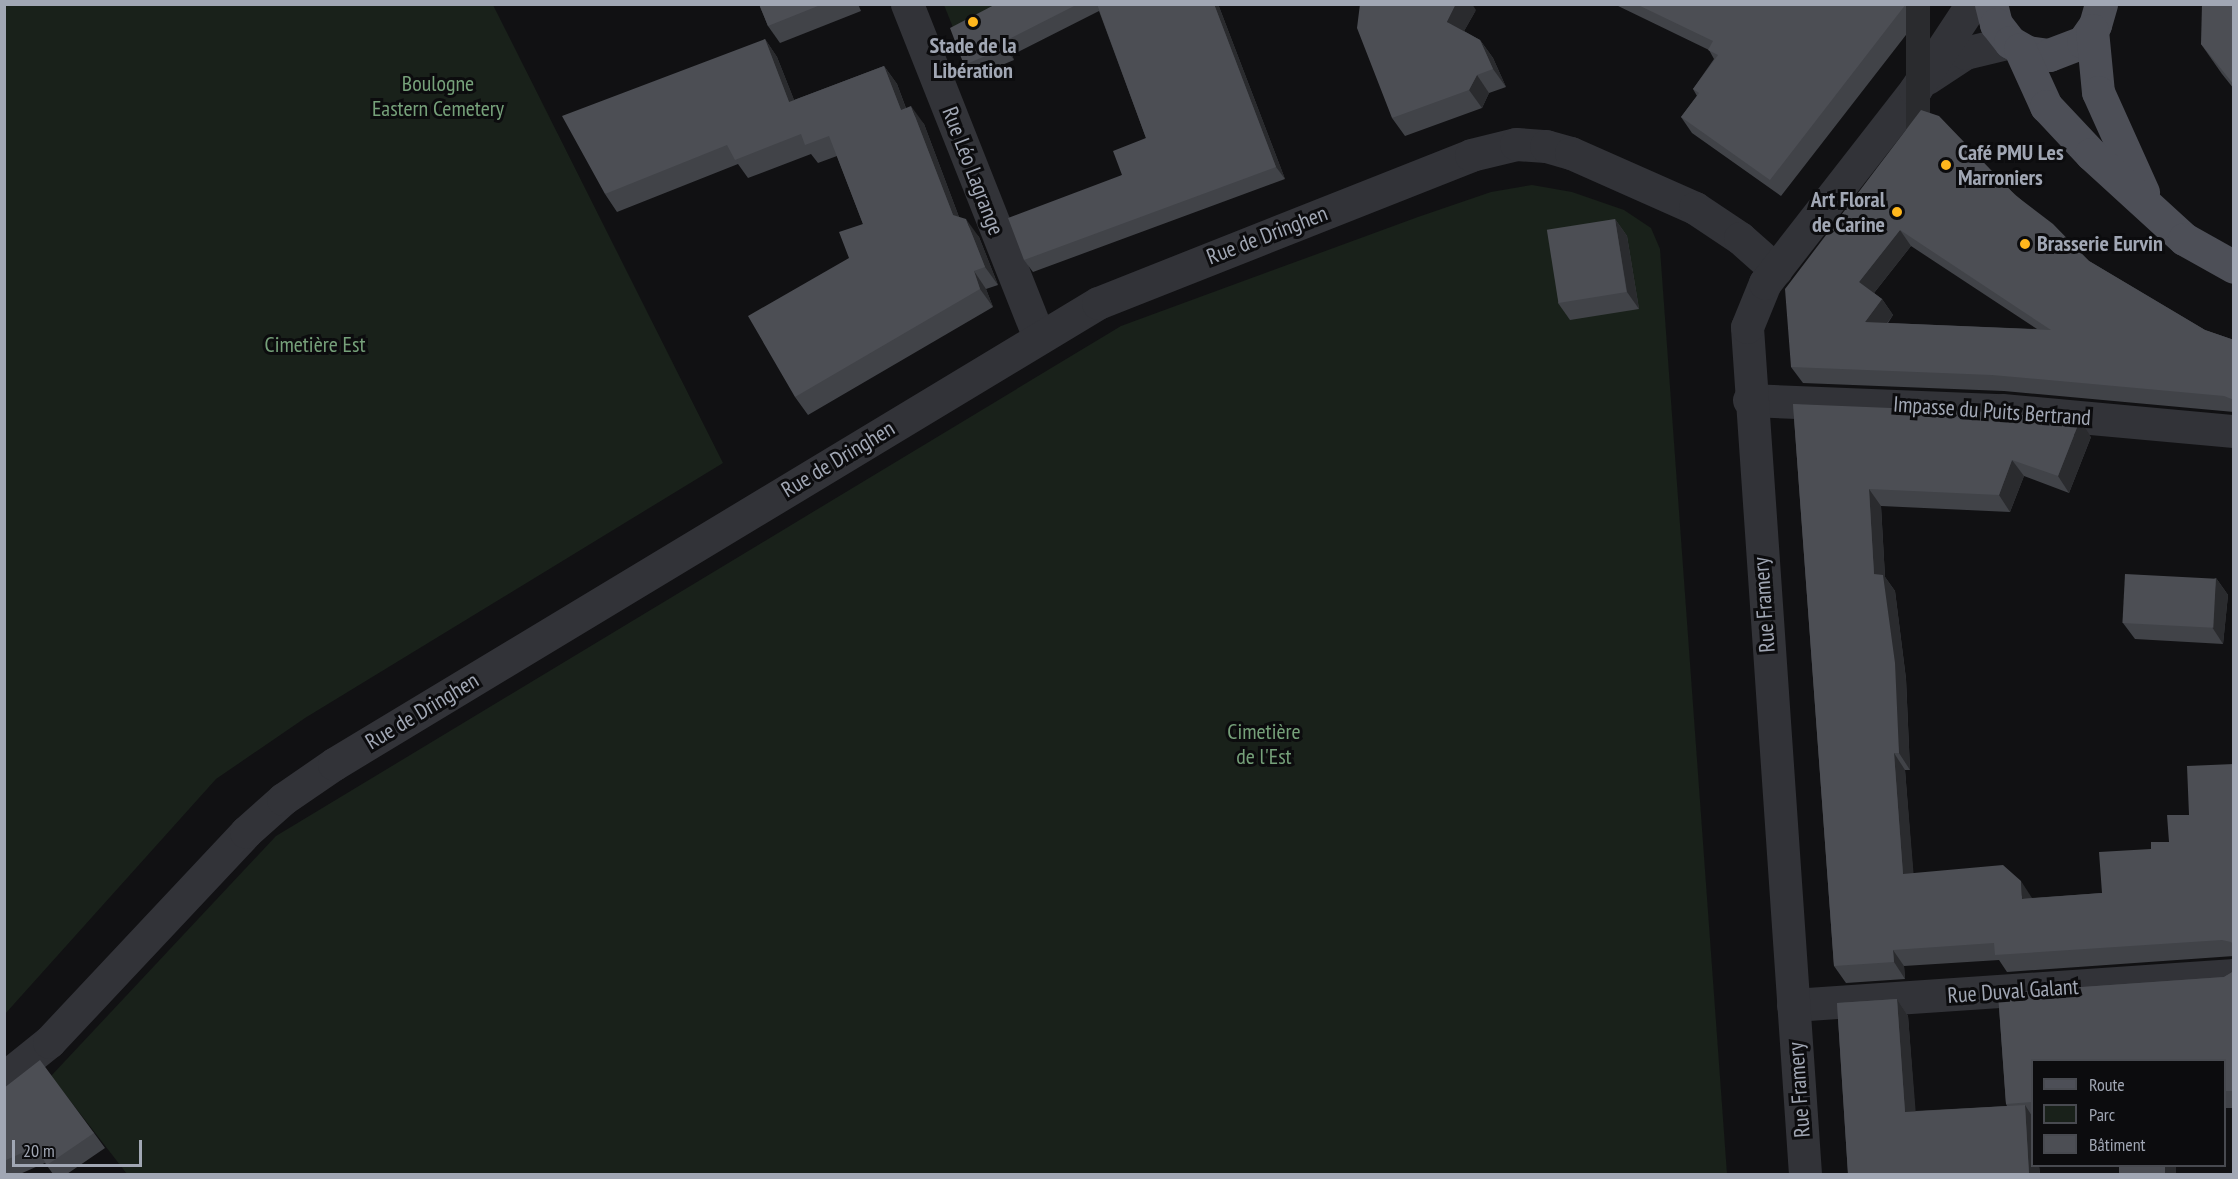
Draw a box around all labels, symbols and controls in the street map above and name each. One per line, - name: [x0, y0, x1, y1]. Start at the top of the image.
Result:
- marker: Stade de la Libération: [966, 15, 980, 29]
- place label: Stade de la Libération: [929, 32, 1017, 84]
- park label: Boulogne Eastern Cemetery: [372, 70, 504, 122]
- street label: Rue Léo Lagrange: [936, 103, 1010, 239]
- place label: Café PMU Les Marroniers: [1958, 139, 2064, 190]
- marker: Café PMU Les Marroniers: [1939, 158, 1953, 172]
- place label: Art Floral de Carine: [1811, 186, 1885, 237]
- street label: Rue de Dringhen: [1203, 200, 1331, 270]
- marker: Art Floral de Carine: [1890, 205, 1904, 219]
- place label: Brasserie Eurvin: [2037, 231, 2163, 257]
- marker: Brasserie Eurvin: [2018, 237, 2032, 251]
- park label: Cimetière Est: [265, 332, 365, 358]
- street label: Impasse du Puits Bertrand: [1892, 391, 2092, 431]
- street label: Rue de Dringhen: [777, 415, 899, 503]
- street label: Rue Framery: [1748, 556, 1780, 654]
- street label: Rue de Dringhen: [361, 667, 483, 755]
- park label: Cimetière de l'Est: [1227, 718, 1301, 770]
- street label: Rue Duval Galant: [1947, 973, 2079, 1009]
- street label: Rue Framery: [1783, 1041, 1815, 1139]
- legend: [2031, 1059, 2226, 1167]
- text: Route: [2089, 1073, 2125, 1096]
- text: Parc: [2089, 1103, 2115, 1126]
- scale bar: [15, 1128, 146, 1166]
- text: Bâtiment: [2089, 1133, 2146, 1156]
- text: 20 m: [23, 1139, 55, 1162]

